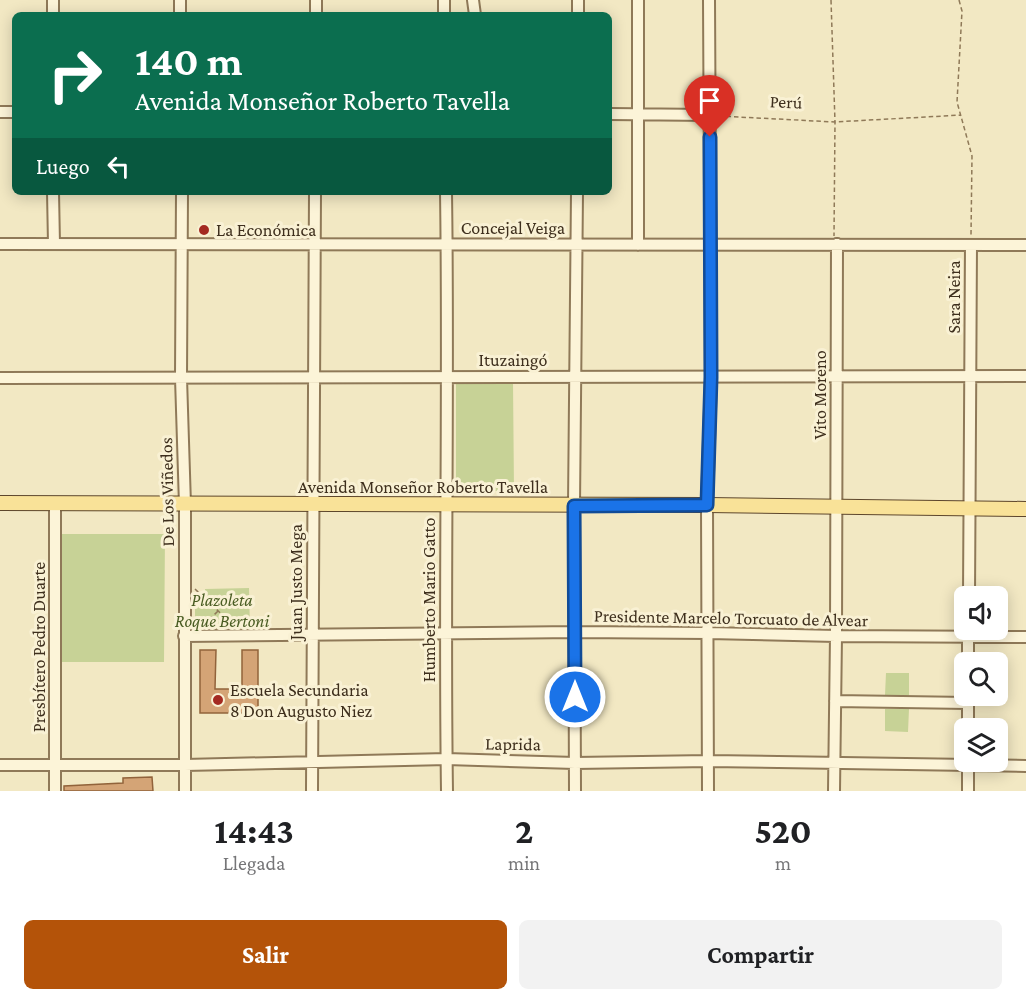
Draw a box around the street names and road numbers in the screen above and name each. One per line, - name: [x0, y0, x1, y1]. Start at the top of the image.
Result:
- street label: Perú: [769, 91, 803, 113]
- street label: Concejal Veiga: [461, 218, 565, 239]
- street label: Sara Neira: [944, 260, 964, 334]
- street label: Ituzaingó: [479, 350, 547, 370]
- street label: Vito Moreno: [810, 350, 830, 440]
- street label: De Los Viñedos: [156, 437, 178, 547]
- street label: Avenida Monseñor Roberto Tavella: [298, 477, 548, 497]
- street label: Humberto Mario Gatto: [419, 518, 439, 682]
- street label: Juan Justo Mega: [286, 524, 306, 642]
- street label: Presbítero Pedro Duarte: [29, 562, 49, 732]
- street label: Presidente Marcelo Torcuato de Alvear: [594, 606, 869, 630]
- street label: Laprida: [485, 734, 541, 754]

